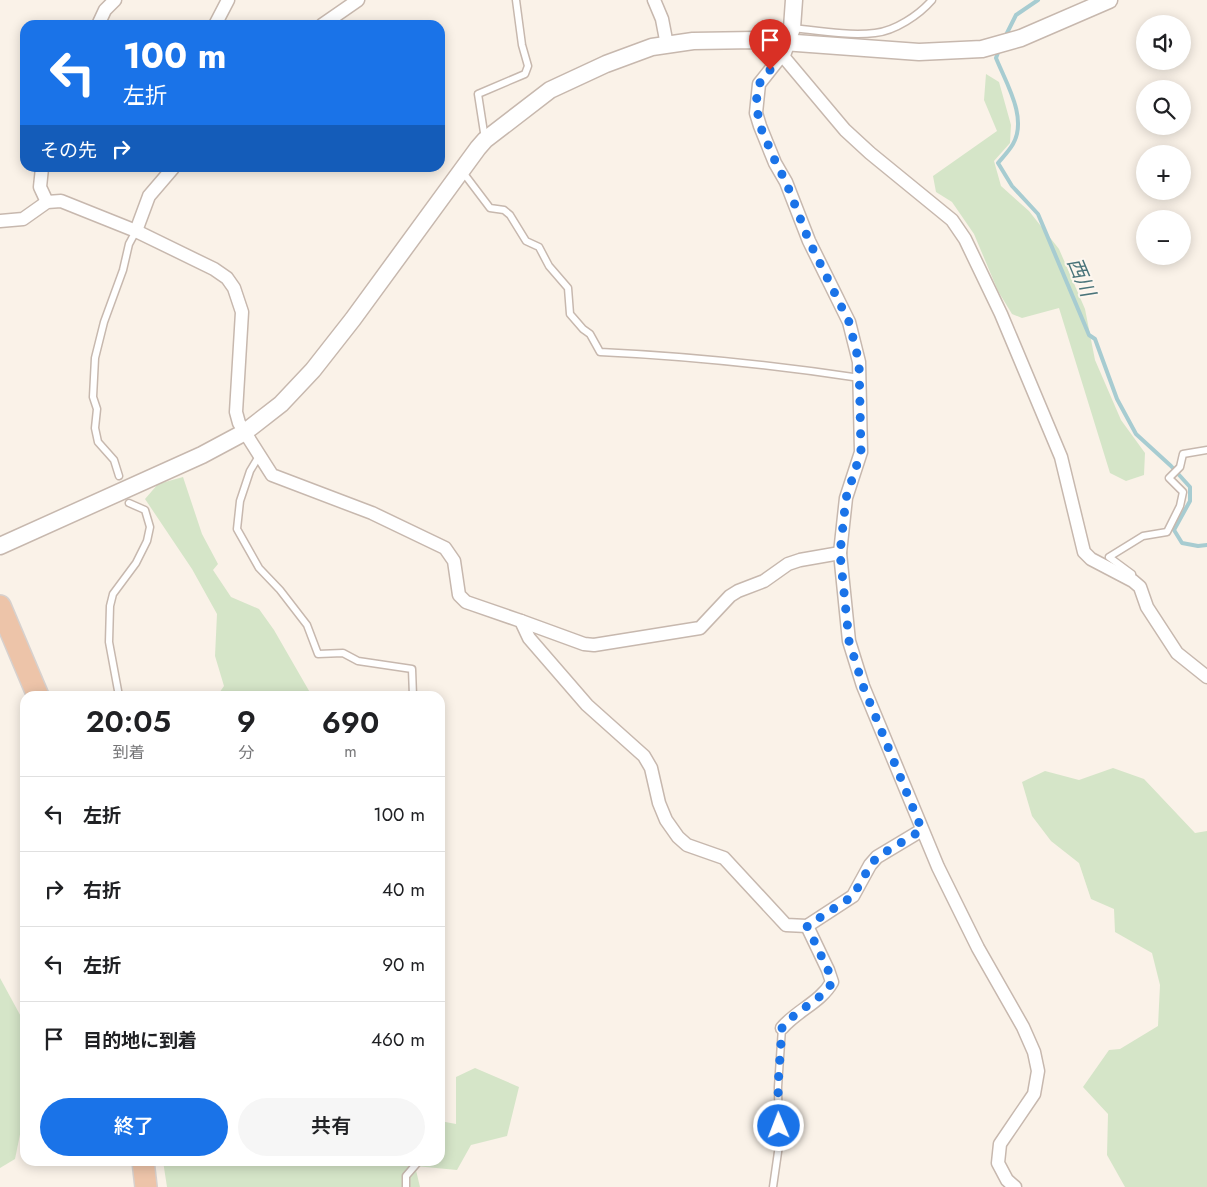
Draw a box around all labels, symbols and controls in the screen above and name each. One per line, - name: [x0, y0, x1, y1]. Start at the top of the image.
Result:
- map controls: [1136, 15, 1191, 265]
- button: sound: [1136, 15, 1191, 70]
- pin: [749, 19, 791, 70]
- icon: arrive: [756, 26, 784, 54]
- text: 100 m: [123, 31, 226, 81]
- icon: left: [40, 40, 105, 105]
- text: 左折: [123, 79, 167, 111]
- button: search: [1136, 80, 1191, 135]
- icon: right: [107, 135, 135, 163]
- text: その先: [40, 137, 97, 164]
- button: +: [1136, 145, 1191, 200]
- button: −: [1136, 210, 1191, 265]
- water label: 西川: [1060, 253, 1103, 303]
- text: 20:05: [86, 700, 171, 743]
- text: 9: [237, 700, 256, 743]
- text: 690: [322, 701, 379, 744]
- text: m: [344, 740, 357, 763]
- text: 到着: [112, 741, 144, 764]
- text: 分: [238, 741, 254, 764]
- icon: left: [40, 800, 68, 828]
- text: 100 m: [373, 801, 425, 828]
- text: 左折: [83, 802, 121, 829]
- icon: right: [40, 875, 68, 903]
- text: 40 m: [382, 876, 425, 903]
- text: 右折: [83, 877, 121, 904]
- icon: left: [40, 950, 68, 978]
- text: 90 m: [382, 951, 425, 978]
- text: 左折: [83, 952, 121, 979]
- icon: arrive: [40, 1025, 68, 1053]
- text: 460 m: [371, 1026, 425, 1053]
- text: 目的地に到着: [83, 1027, 197, 1054]
- button: 終了: [40, 1098, 228, 1156]
- button: 共有: [238, 1098, 425, 1156]
- position arrow: [752, 1099, 804, 1151]

